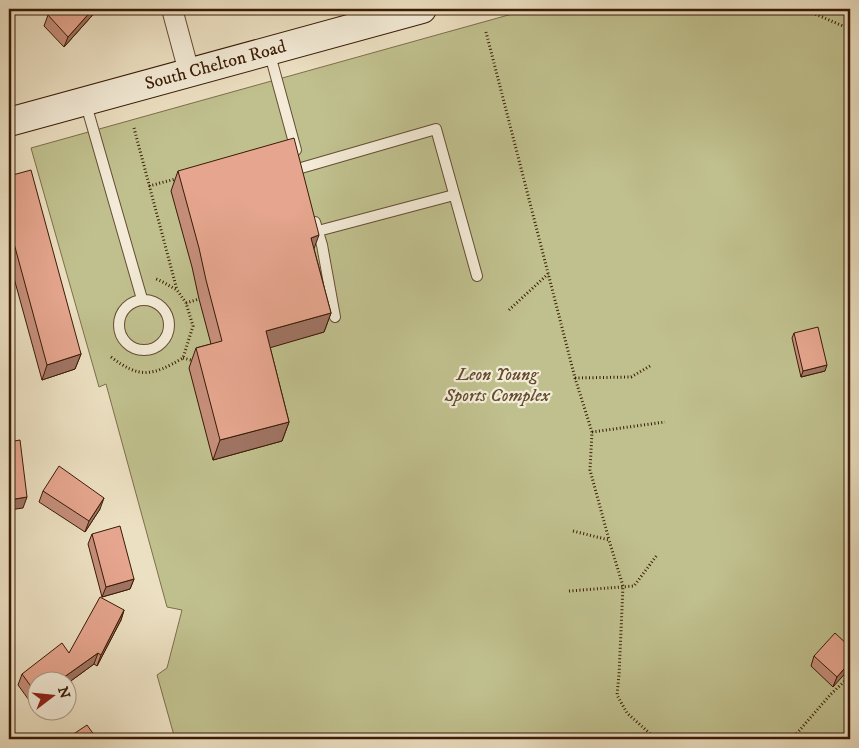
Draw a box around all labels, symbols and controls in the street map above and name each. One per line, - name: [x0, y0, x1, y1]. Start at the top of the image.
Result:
- street label: South Chelton Road: [142, 36, 288, 95]
- park label: Leon Young Sports Complex: [444, 364, 551, 407]
- north arrow: [28, 670, 78, 720]
- text: N: [53, 685, 74, 701]

